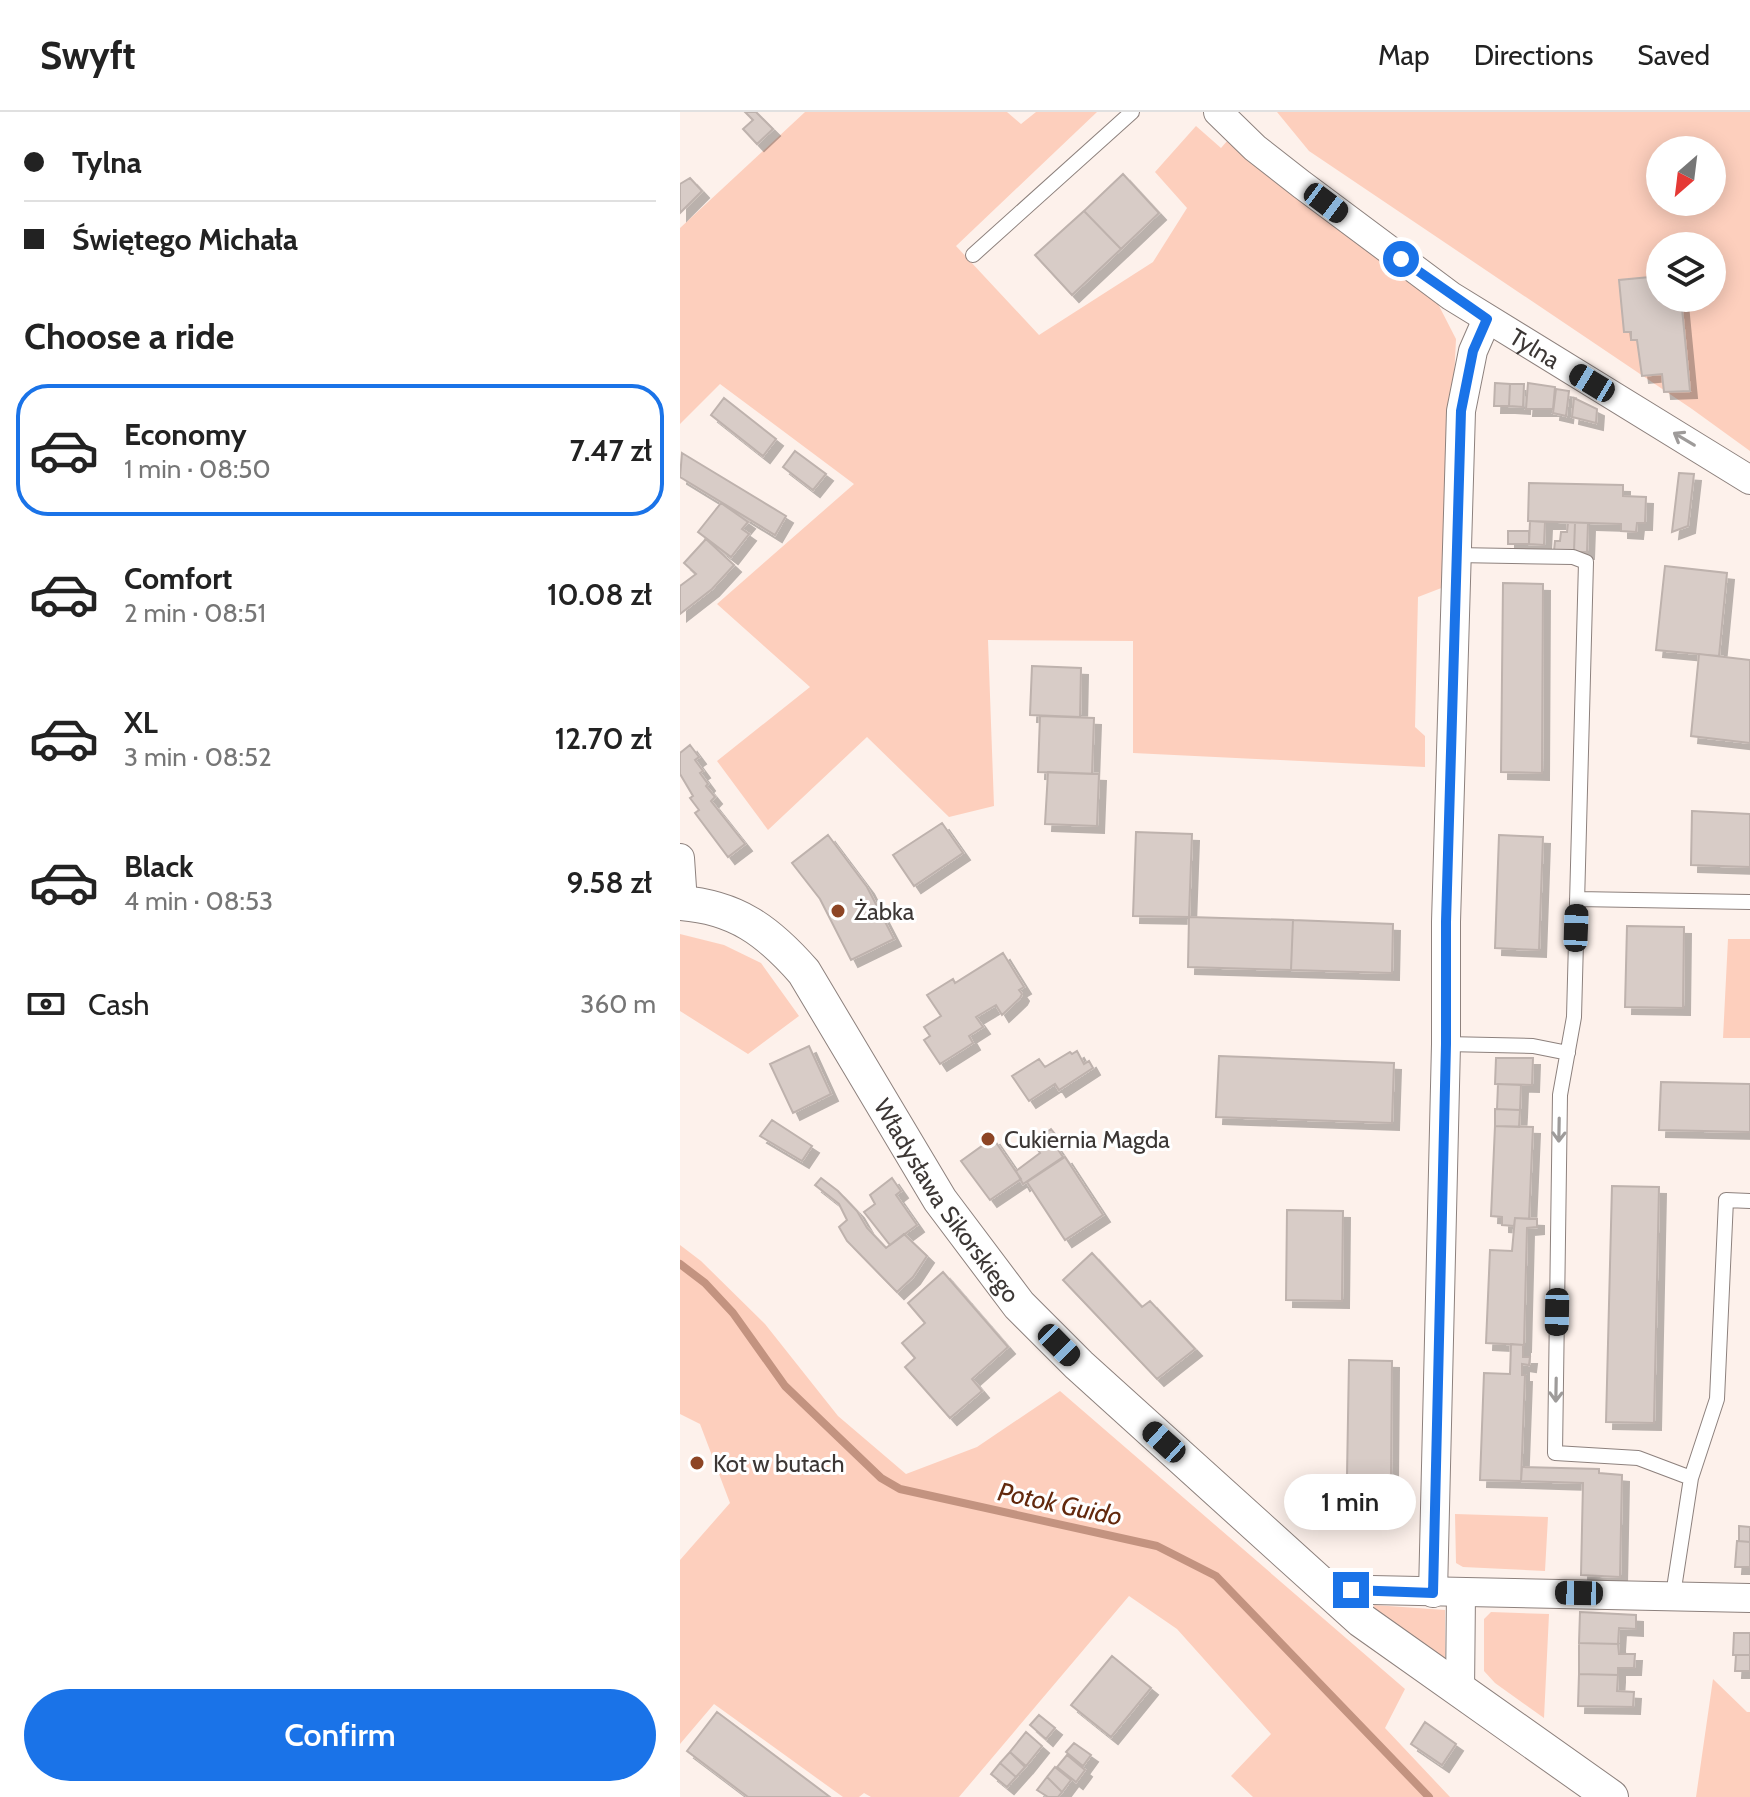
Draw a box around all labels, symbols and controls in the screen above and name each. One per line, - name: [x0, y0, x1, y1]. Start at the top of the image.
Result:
- text: Swyft: [40, 32, 136, 79]
- text: Map: [1378, 38, 1430, 72]
- text: Directions: [1474, 38, 1593, 72]
- text: Saved: [1637, 38, 1710, 72]
- north arrow: [1646, 136, 1726, 216]
- map controls: [1646, 136, 1726, 312]
- text: Tylna: [72, 144, 142, 181]
- car: [1300, 179, 1352, 227]
- text: Świętego Michała: [72, 221, 298, 258]
- button: layers: [1646, 232, 1726, 312]
- route start: [1383, 241, 1419, 277]
- text: Choose a ride: [24, 314, 234, 358]
- street label: Tylna: [1505, 321, 1566, 374]
- car: [1565, 360, 1619, 406]
- icon: car: [28, 414, 100, 486]
- text: Economy: [124, 416, 247, 453]
- one-way arrow: [1673, 431, 1696, 447]
- text: 7.47 zł: [570, 432, 652, 469]
- text: 1 min · 08:50: [124, 453, 271, 485]
- icon: car: [28, 558, 100, 630]
- text: Comfort: [124, 560, 232, 597]
- text: 10.08 zł: [547, 576, 652, 613]
- text: 2 min · 08:51: [124, 597, 266, 629]
- icon: car: [28, 702, 100, 774]
- text: XL: [124, 704, 158, 741]
- text: 12.70 zł: [555, 720, 652, 757]
- text: 3 min · 08:52: [124, 741, 272, 773]
- icon: car: [28, 846, 100, 918]
- text: Black: [124, 848, 194, 885]
- text: 9.58 zł: [566, 864, 652, 901]
- text: 4 min · 08:53: [124, 885, 273, 917]
- place label: Żabka: [854, 897, 915, 926]
- marker: Żabka: [829, 902, 847, 920]
- car: [1563, 904, 1589, 952]
- icon: cash: [24, 982, 68, 1026]
- text: Cash: [88, 986, 150, 1023]
- text: 360 m: [580, 988, 656, 1020]
- street label: Władysława Sikorskiego: [868, 1093, 1026, 1308]
- one-way arrow: [1552, 1116, 1567, 1143]
- place label: Cukiernia Magda: [1004, 1125, 1170, 1154]
- marker: Cukiernia Magda: [979, 1130, 997, 1148]
- car: [1545, 1288, 1569, 1336]
- car: [1034, 1320, 1084, 1370]
- one-way arrow: [1548, 1376, 1564, 1403]
- car: [1138, 1417, 1190, 1467]
- place label: Kot w butach: [713, 1449, 845, 1478]
- marker: Kot w butach: [688, 1454, 706, 1472]
- callout: 1 min: [1285, 1474, 1417, 1530]
- water label: Potok Guido: [995, 1475, 1125, 1533]
- text: 1 min: [1321, 1486, 1379, 1518]
- route end: [1333, 1572, 1369, 1608]
- car: [1555, 1581, 1603, 1605]
- button: Confirm: [24, 1689, 656, 1781]

